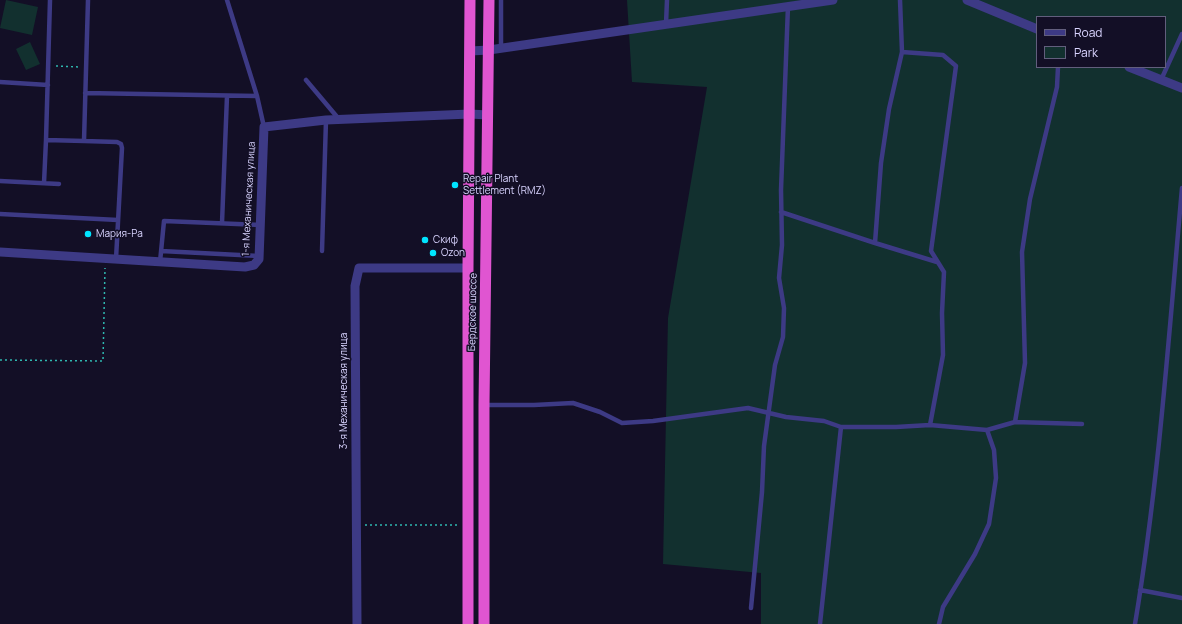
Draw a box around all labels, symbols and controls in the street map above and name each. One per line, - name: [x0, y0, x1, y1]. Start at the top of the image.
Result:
- legend: [1036, 16, 1166, 68]
- text: Road: [1074, 24, 1102, 41]
- text: Park: [1074, 44, 1098, 61]
- street label: 1-я Механическая улица: [240, 141, 258, 257]
- place label: Repair Plant Settlement (RMZ): [463, 173, 546, 196]
- marker: Repair Plant Settlement (RMZ): [450, 180, 460, 190]
- place label: Мария-Ра: [96, 228, 143, 240]
- marker: Мария-Ра: [83, 229, 93, 239]
- place label: Скиф: [433, 234, 458, 246]
- marker: Скиф: [420, 235, 430, 245]
- place label: Ozon: [441, 247, 465, 259]
- marker: Ozon: [428, 248, 438, 258]
- street label: Бердское шоссе: [466, 273, 480, 351]
- street label: 3-я Механическая улица: [338, 333, 350, 449]

